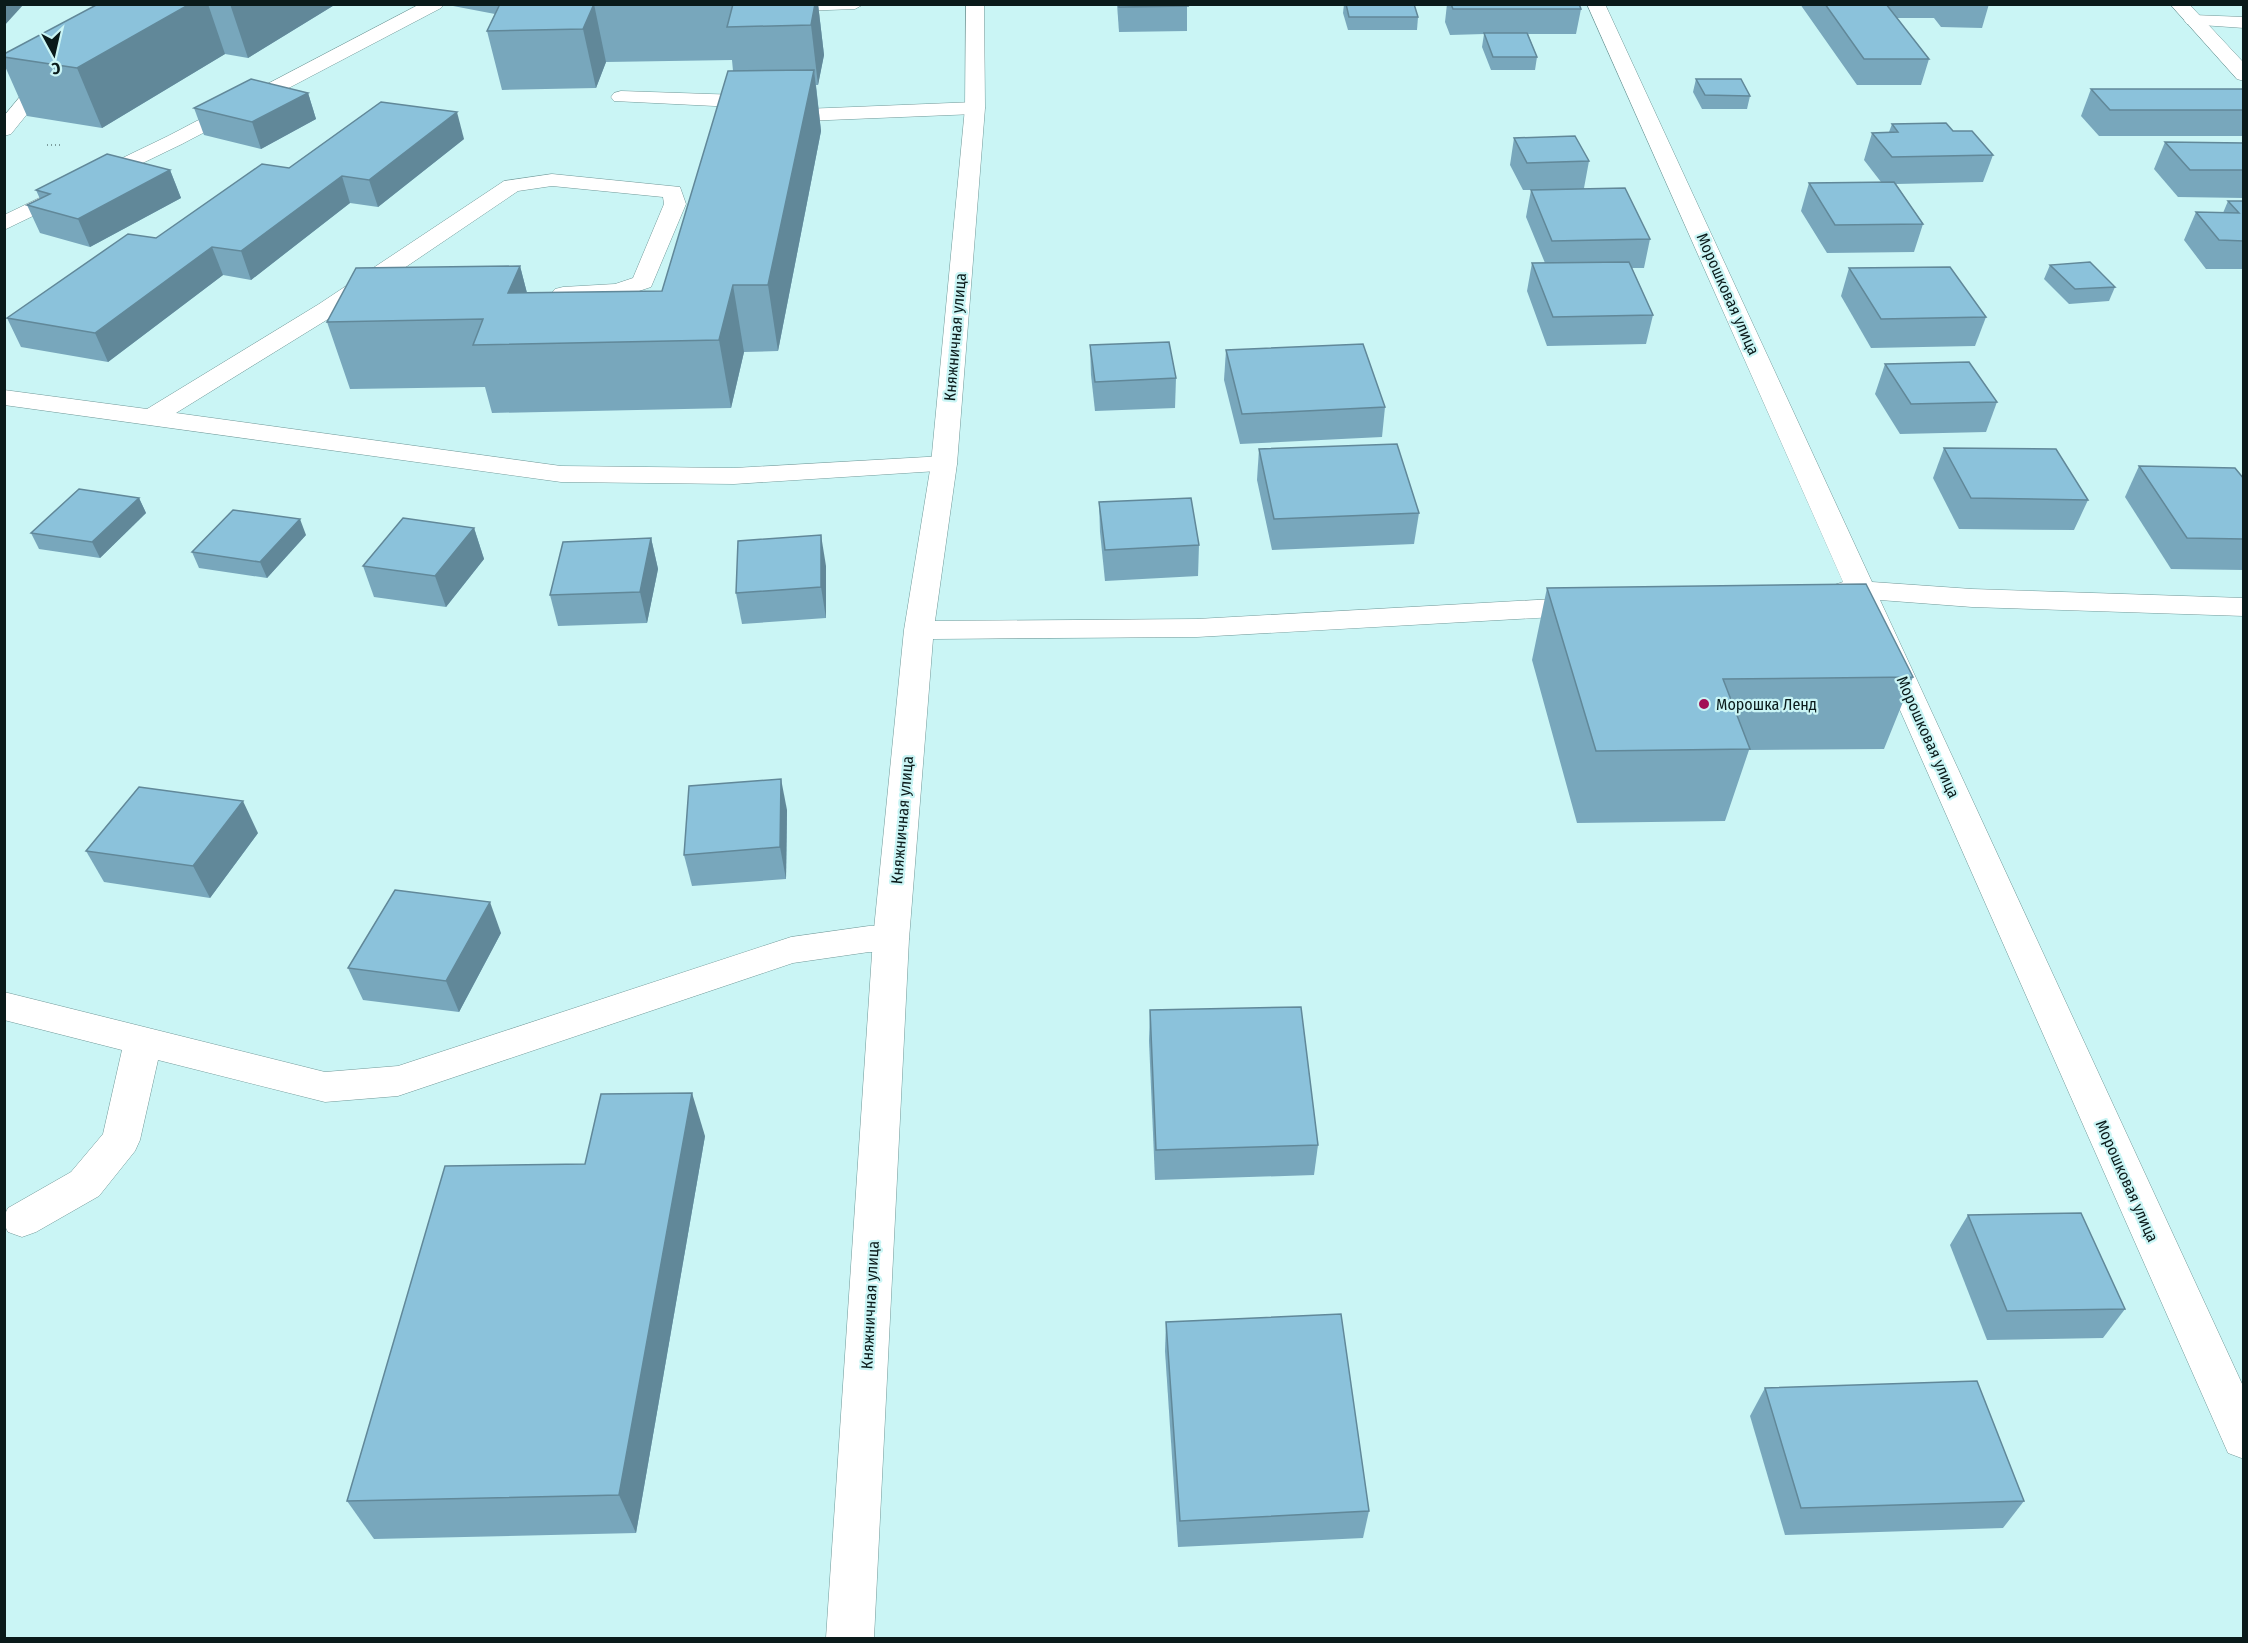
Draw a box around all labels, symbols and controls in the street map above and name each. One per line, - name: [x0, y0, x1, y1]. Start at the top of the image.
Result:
- north arrow: [24, 24, 84, 84]
- text: С: [50, 58, 61, 78]
- street label: Морошковая улица: [1693, 230, 1763, 358]
- street label: Княжничная улица: [940, 272, 970, 402]
- street label: Морошковая улица: [1893, 673, 1963, 801]
- place label: Морошка Ленд: [1716, 695, 1817, 714]
- marker: Морошка Ленд: [1697, 697, 1711, 711]
- street label: Княжничная улица: [887, 755, 917, 885]
- street label: Морошковая улица: [2092, 1117, 2162, 1245]
- street label: Княжничная улица: [857, 1240, 883, 1370]

